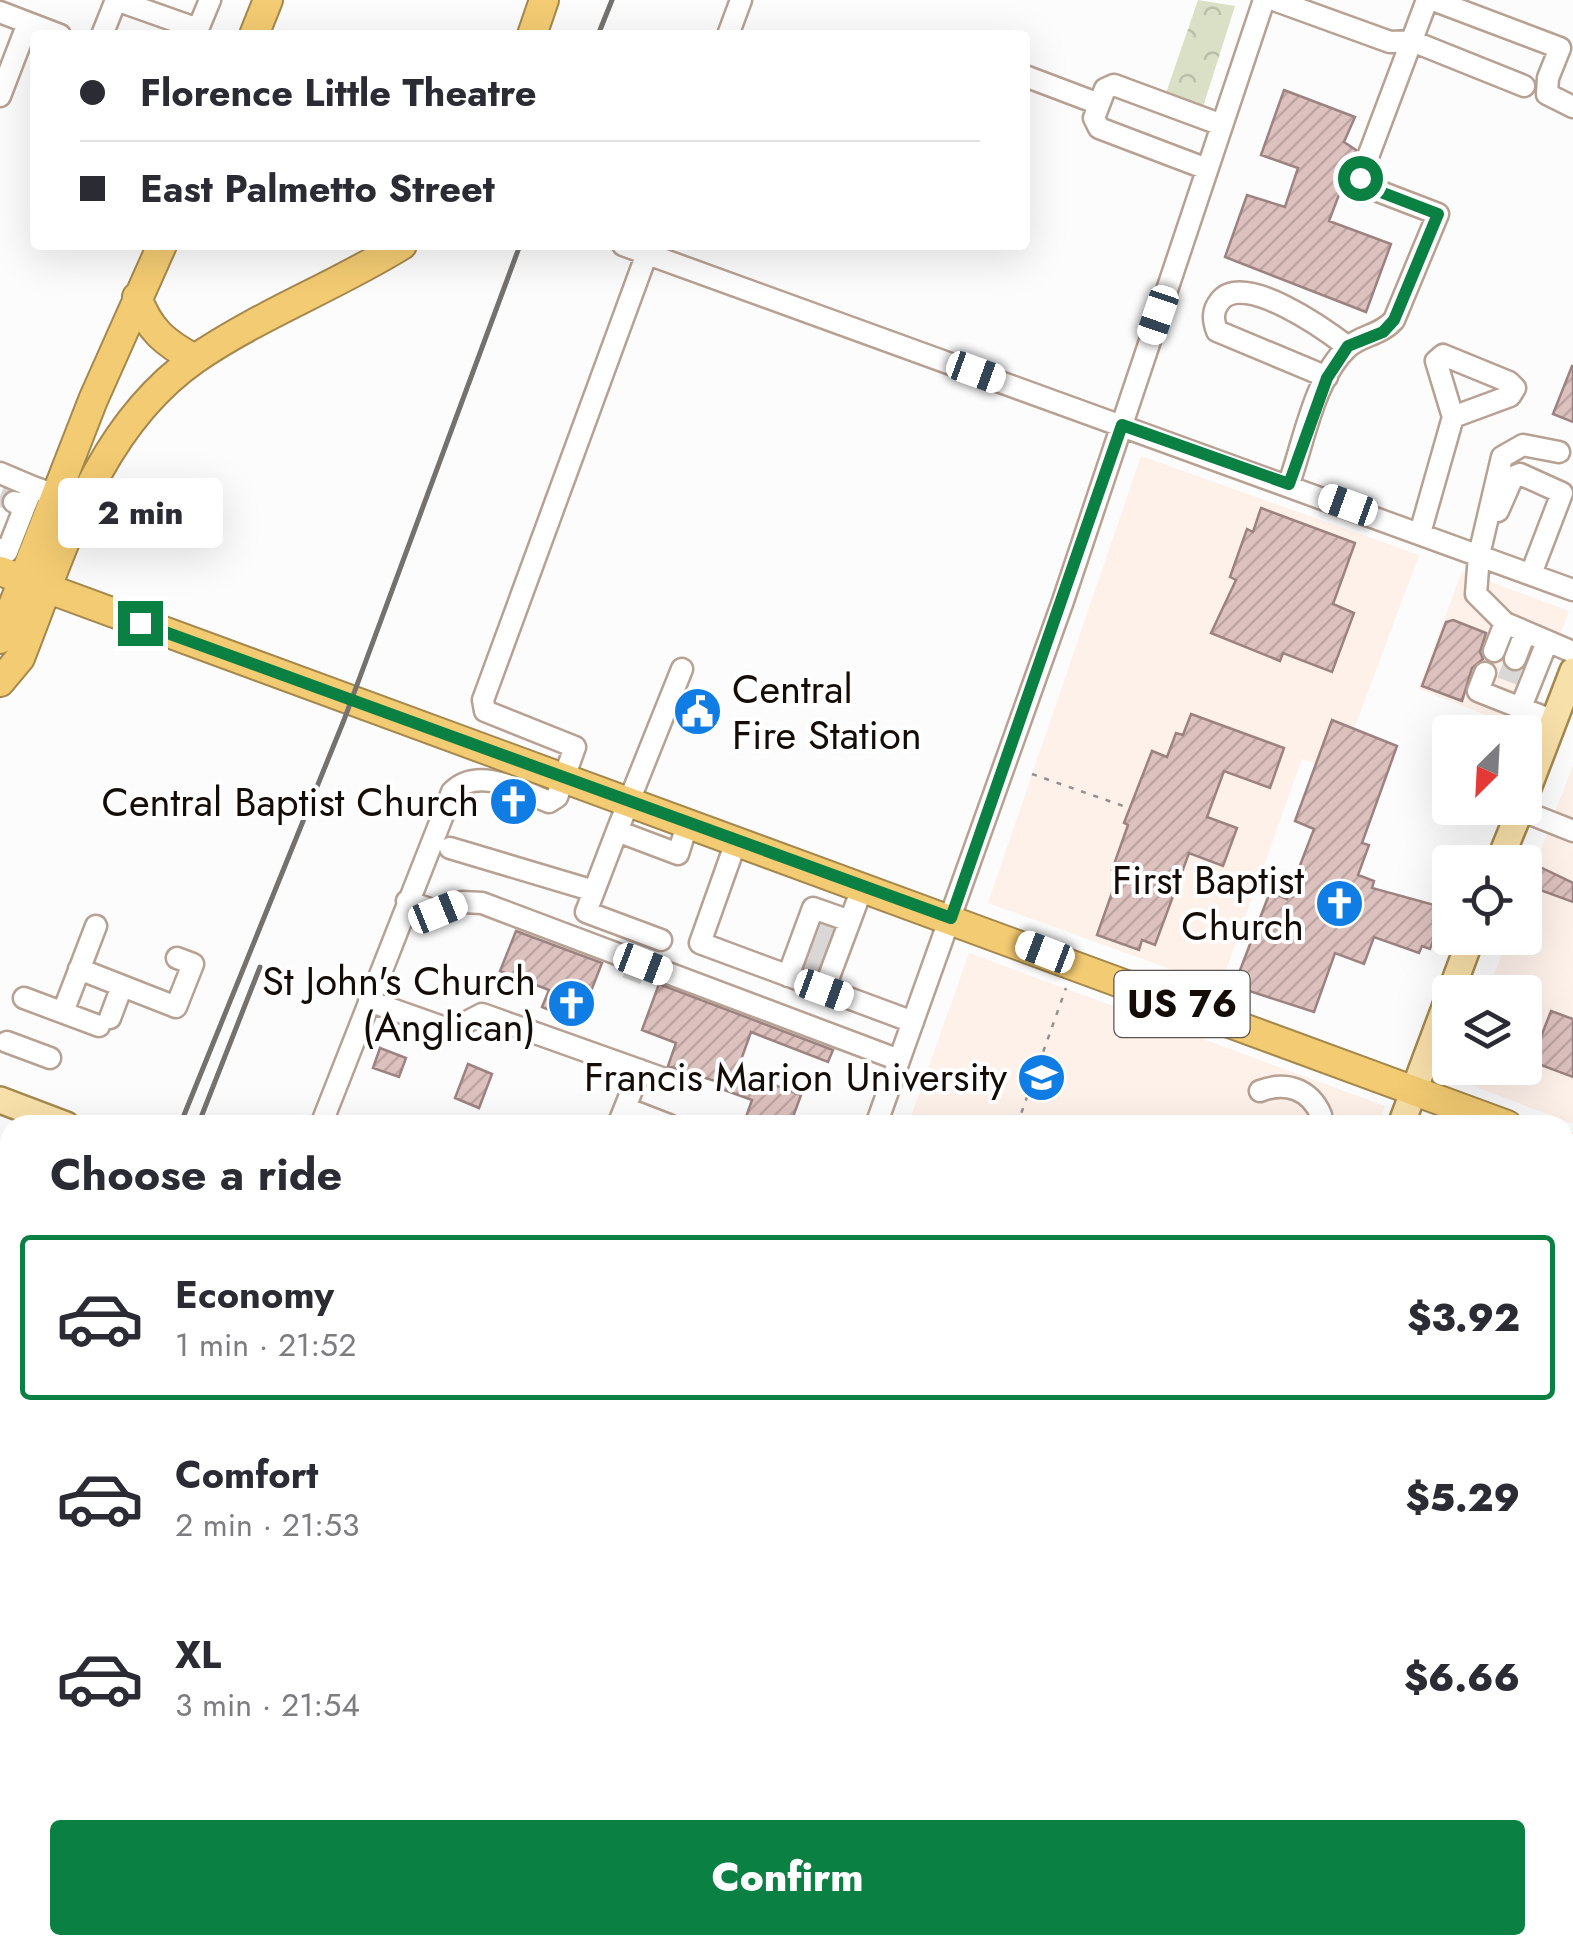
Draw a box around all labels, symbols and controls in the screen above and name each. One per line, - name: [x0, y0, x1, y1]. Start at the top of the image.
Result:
- text: Florence Little Theatre: [140, 65, 537, 120]
- route start: [1338, 156, 1383, 201]
- text: East Palmetto Street: [140, 161, 495, 216]
- car: [1134, 282, 1182, 348]
- car: [943, 348, 1009, 396]
- callout: 2 min: [58, 478, 222, 548]
- car: [1315, 481, 1381, 529]
- text: 2 min: [98, 490, 183, 536]
- route end: [118, 601, 163, 646]
- place label: Central Fire Station: [732, 660, 922, 764]
- public building icon: Central Fire Station: [671, 686, 723, 738]
- north arrow: [1432, 715, 1542, 825]
- map controls: [1432, 715, 1542, 1085]
- place label: Central Baptist Church: [102, 773, 479, 831]
- church icon: Central Baptist Church: [488, 776, 540, 828]
- button: locate: [1432, 845, 1542, 955]
- place label: First Baptist Church: [1112, 851, 1304, 955]
- church icon: First Baptist Church: [1313, 877, 1365, 929]
- car: [405, 887, 471, 937]
- car: [1012, 927, 1078, 977]
- car: [610, 939, 676, 989]
- place label: St John's Church (Anglican): [262, 952, 536, 1056]
- car: [791, 966, 857, 1014]
- road number: US 76: [1114, 971, 1250, 1037]
- button: layers: [1432, 975, 1542, 1085]
- church icon: St John's Church (Anglican): [545, 978, 597, 1030]
- place label: Francis Marion University: [584, 1048, 1007, 1106]
- school or university icon: Francis Marion University: [1016, 1051, 1068, 1103]
- text: Choose a ride: [50, 1142, 342, 1207]
- text: Economy: [175, 1267, 334, 1322]
- icon: car: [55, 1273, 145, 1363]
- text: $3.92: [1407, 1290, 1520, 1345]
- text: 1 min · 21:52: [175, 1322, 356, 1368]
- text: Comfort: [175, 1447, 318, 1502]
- icon: car: [55, 1453, 145, 1543]
- text: $5.29: [1406, 1470, 1520, 1525]
- text: 2 min · 21:53: [175, 1502, 359, 1548]
- text: XL: [175, 1627, 221, 1682]
- icon: car: [55, 1633, 145, 1723]
- text: $6.66: [1404, 1650, 1520, 1705]
- text: 3 min · 21:54: [175, 1682, 360, 1728]
- button: Confirm: [50, 1820, 1525, 1935]

